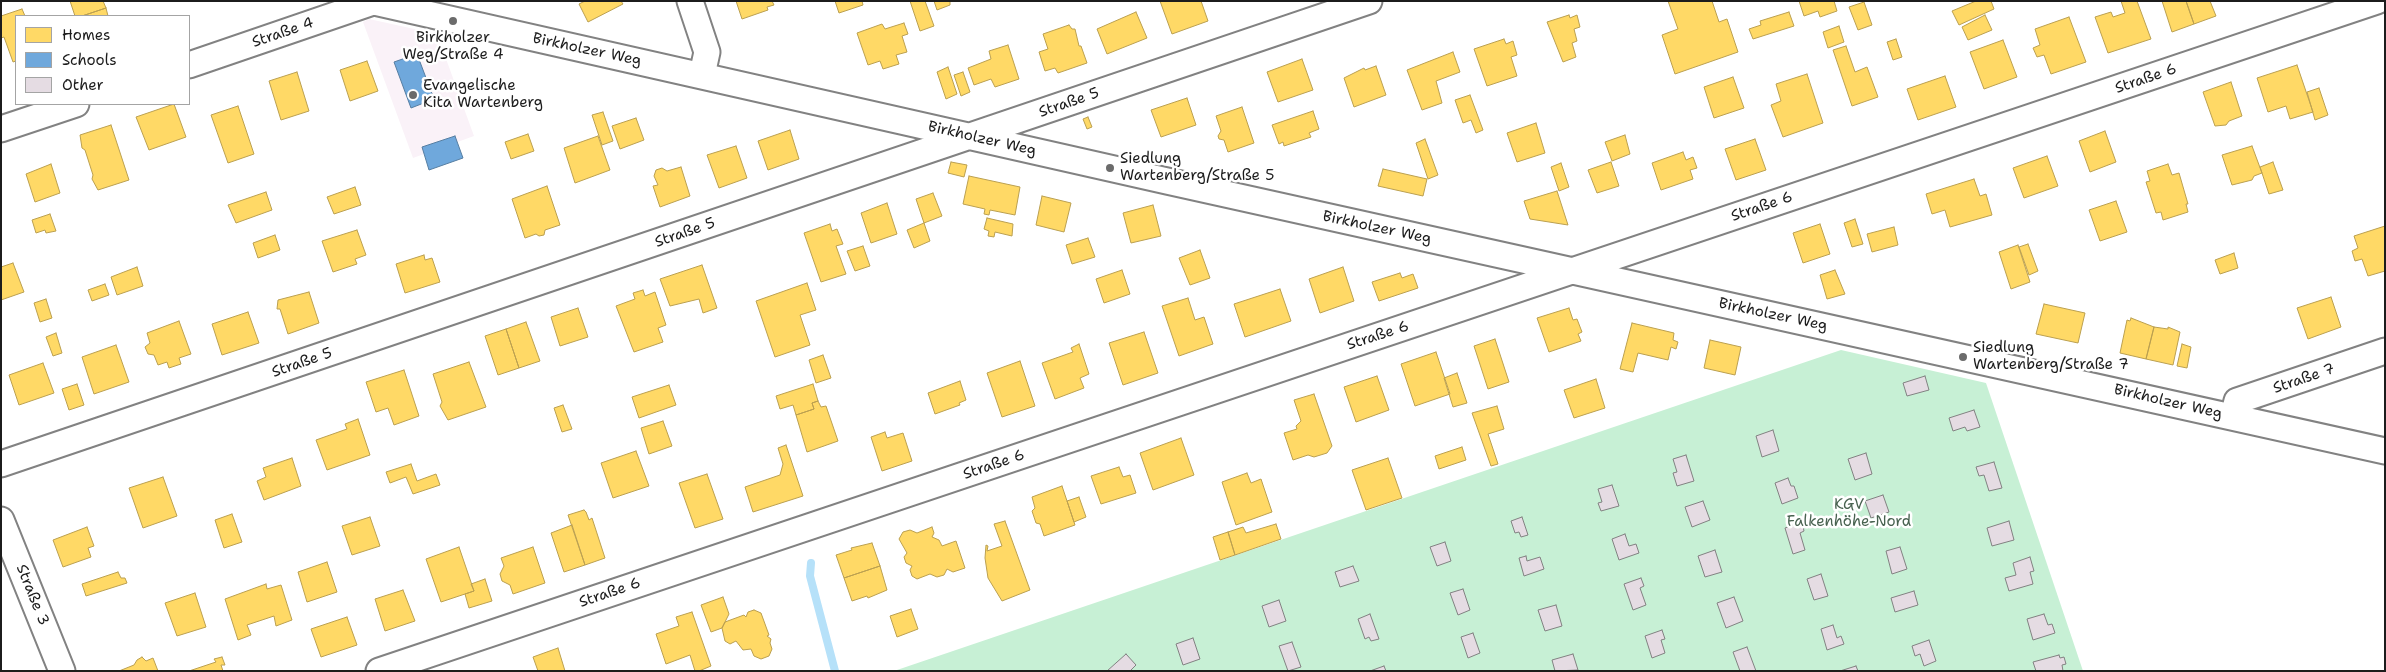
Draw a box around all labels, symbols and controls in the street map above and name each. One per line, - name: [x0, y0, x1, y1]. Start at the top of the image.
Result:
- street label: Straße 4: [250, 14, 316, 52]
- legend: [15, 15, 190, 105]
- marker: Birkholzer Weg/Straße 4: [447, 15, 459, 27]
- text: Homes: [62, 25, 110, 45]
- place label: Birkholzer Weg/Straße 4: [402, 29, 504, 64]
- street label: Birkholzer Weg: [531, 30, 643, 70]
- text: Schools: [62, 50, 117, 70]
- street label: Straße 6: [2113, 60, 2179, 98]
- text: Other: [62, 75, 104, 95]
- place label: Evangelische Kita Wartenberg: [423, 77, 543, 112]
- street label: Straße 5: [1036, 84, 1102, 122]
- marker: Evangelische Kita Wartenberg: [407, 89, 419, 101]
- street label: Birkholzer Weg: [926, 118, 1038, 160]
- place label: Siedlung Wartenberg/Straße 5: [1120, 150, 1274, 185]
- marker: Siedlung Wartenberg/Straße 5: [1104, 162, 1116, 174]
- street label: Straße 6: [1729, 188, 1795, 226]
- street label: Birkholzer Weg: [1321, 208, 1433, 248]
- street label: Straße 5: [652, 214, 718, 252]
- street label: Birkholzer Weg: [1717, 295, 1829, 335]
- street label: Straße 6: [1345, 318, 1411, 354]
- place label: Siedlung Wartenberg/Straße 7: [1973, 339, 2129, 374]
- street label: Straße 5: [269, 344, 335, 382]
- marker: Siedlung Wartenberg/Straße 7: [1957, 351, 1969, 363]
- street label: Straße 7: [2271, 360, 2337, 398]
- street label: Birkholzer Weg: [2112, 381, 2224, 423]
- street label: Straße 6: [961, 446, 1027, 484]
- park label: KGV Falkenhöhe-Nord: [1787, 496, 1911, 531]
- street label: Straße 3: [12, 562, 52, 628]
- street label: Straße 6: [577, 574, 643, 612]

